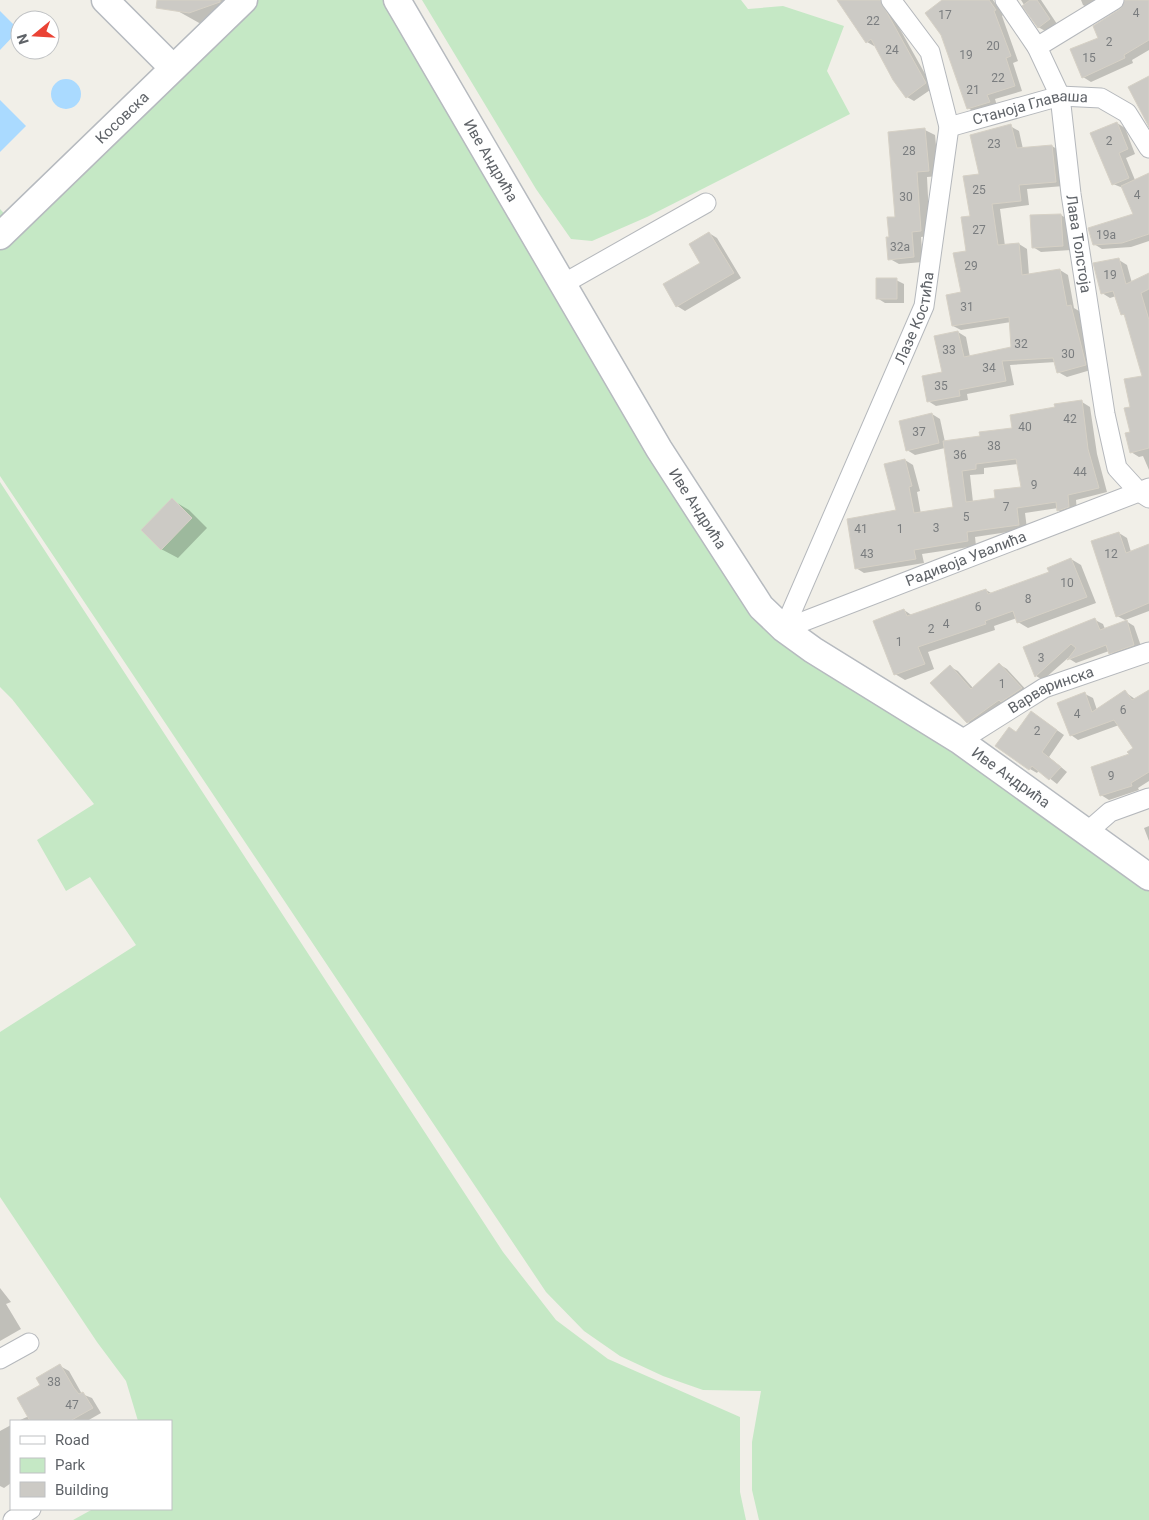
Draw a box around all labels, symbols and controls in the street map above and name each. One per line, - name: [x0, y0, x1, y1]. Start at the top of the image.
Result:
- house number: 4: [1133, 6, 1140, 20]
- house number: 17: [938, 8, 952, 22]
- north arrow: [10, 10, 60, 60]
- house number: 22: [866, 14, 880, 28]
- text: N: [13, 32, 32, 46]
- house number: 2: [1106, 35, 1113, 49]
- house number: 20: [986, 39, 1000, 53]
- house number: 24: [885, 43, 899, 57]
- house number: 19: [959, 48, 973, 62]
- house number: 15: [1082, 51, 1096, 65]
- house number: 22: [991, 71, 1005, 85]
- house number: 21: [966, 83, 980, 97]
- street label: Станоја Главаша: [971, 87, 1088, 129]
- street label: Косовска: [92, 88, 153, 148]
- street label: Иве Андрића: [460, 116, 522, 205]
- house number: 2: [1106, 134, 1113, 148]
- house number: 23: [987, 137, 1001, 151]
- house number: 28: [902, 144, 916, 158]
- house number: 25: [972, 183, 986, 197]
- house number: 4: [1134, 188, 1141, 202]
- house number: 30: [899, 190, 913, 204]
- street label: Лава Толстоја: [1062, 193, 1095, 294]
- house number: 27: [972, 223, 986, 237]
- house number: 19a: [1096, 228, 1116, 242]
- house number: 32a: [890, 240, 910, 254]
- house number: 29: [964, 259, 978, 273]
- house number: 19: [1103, 268, 1117, 282]
- street label: Лазе Костића: [891, 271, 938, 367]
- house number: 31: [960, 300, 974, 314]
- house number: 32: [1014, 337, 1028, 351]
- house number: 33: [942, 343, 956, 357]
- house number: 30: [1061, 347, 1075, 361]
- house number: 34: [982, 361, 996, 375]
- house number: 35: [934, 379, 948, 393]
- house number: 42: [1063, 412, 1077, 426]
- house number: 40: [1018, 420, 1032, 434]
- house number: 37: [912, 425, 926, 439]
- house number: 38: [987, 439, 1001, 453]
- house number: 36: [953, 448, 967, 462]
- street label: Иве Андрића: [665, 465, 730, 552]
- house number: 44: [1073, 465, 1087, 479]
- house number: 9: [1031, 478, 1037, 492]
- house number: 7: [1003, 500, 1010, 514]
- house number: 5: [963, 510, 970, 524]
- house number: 3: [933, 521, 939, 535]
- house number: 41: [854, 522, 868, 536]
- house number: 1: [897, 522, 903, 536]
- street label: Радивоја Увалића: [903, 527, 1029, 590]
- house number: 43: [860, 547, 874, 561]
- house number: 12: [1104, 547, 1118, 561]
- house number: 10: [1060, 576, 1074, 590]
- house number: 8: [1025, 592, 1032, 606]
- house number: 6: [975, 600, 982, 614]
- house number: 4: [943, 617, 950, 631]
- house number: 2: [928, 622, 935, 636]
- house number: 1: [896, 635, 902, 649]
- house number: 3: [1038, 651, 1044, 665]
- street label: Варваринска: [1005, 663, 1096, 717]
- house number: 1: [999, 677, 1005, 691]
- house number: 6: [1120, 703, 1127, 717]
- house number: 4: [1074, 707, 1081, 721]
- house number: 2: [1034, 724, 1041, 738]
- street label: Иве Андрића: [968, 743, 1053, 812]
- house number: 9: [1108, 769, 1114, 783]
- house number: 38: [47, 1375, 61, 1389]
- house number: 47: [65, 1398, 79, 1412]
- legend: [10, 1420, 172, 1510]
- text: Road: [55, 1431, 89, 1449]
- text: Park: [55, 1456, 86, 1474]
- text: Building: [55, 1481, 109, 1499]

